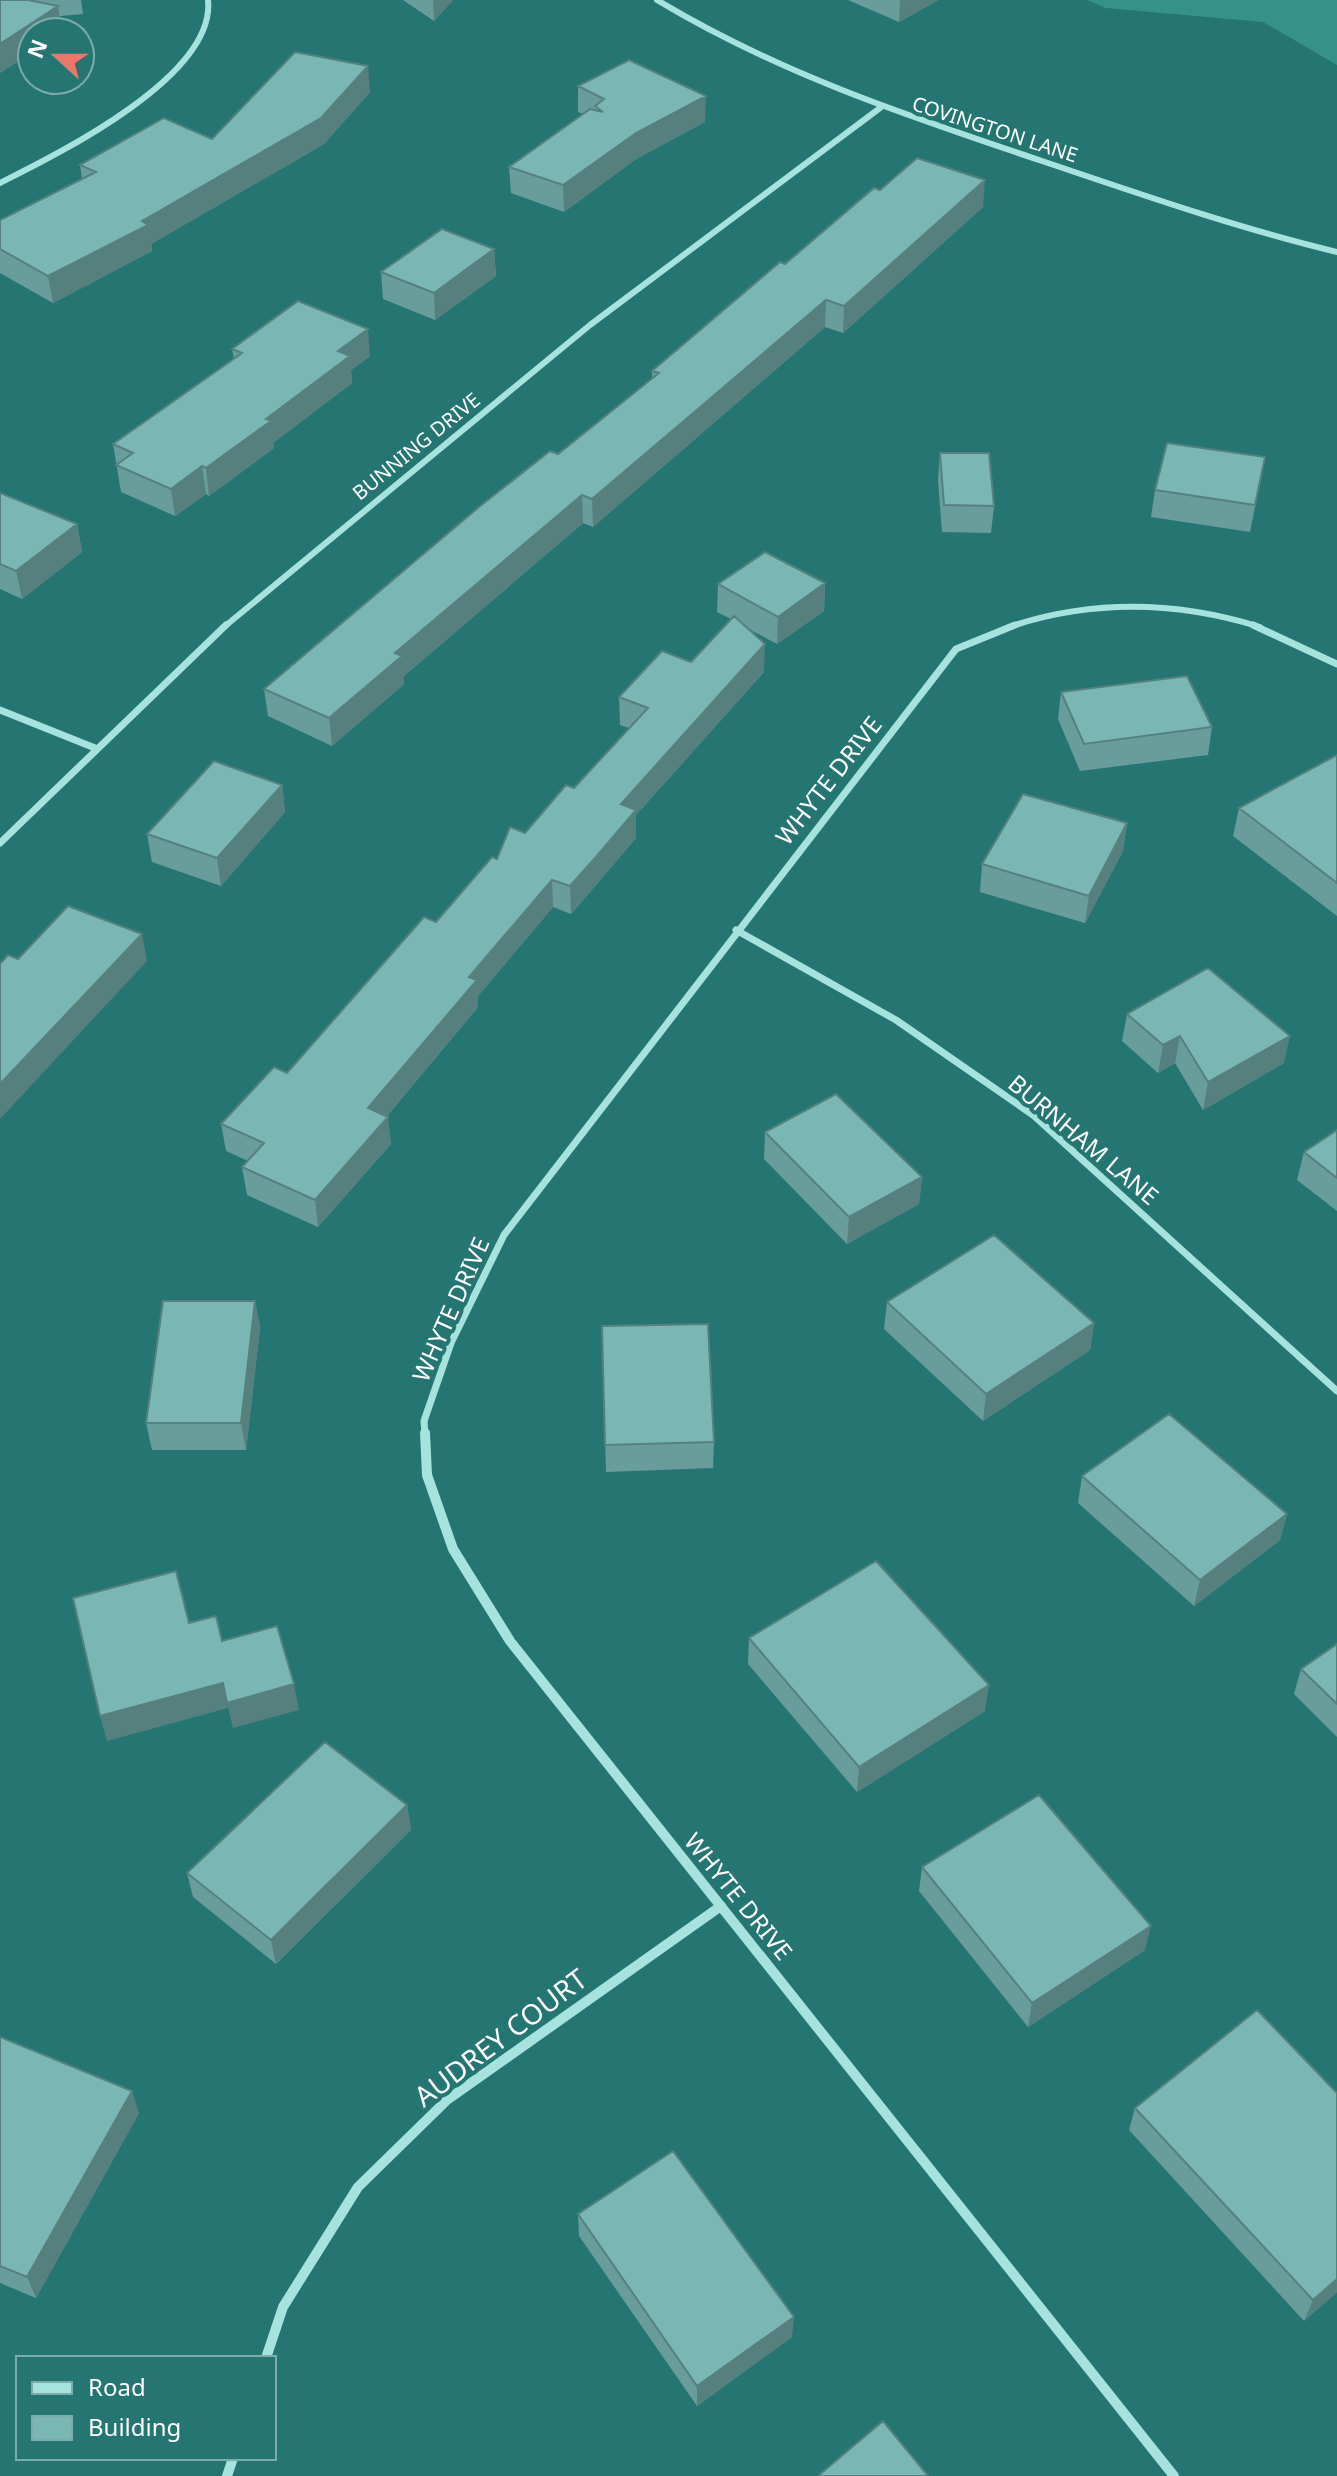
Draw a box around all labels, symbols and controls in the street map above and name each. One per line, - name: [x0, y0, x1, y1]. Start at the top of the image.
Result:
- north arrow: [16, 16, 96, 96]
- text: N: [19, 35, 54, 62]
- street label: COVINGTON LANE: [909, 90, 1081, 168]
- street label: BUNNING DRIVE: [347, 386, 485, 506]
- street label: WHYTE DRIVE: [767, 709, 889, 851]
- street label: BURNHAM LANE: [1002, 1066, 1166, 1212]
- street label: WHYTE DRIVE: [403, 1232, 497, 1386]
- street label: WHYTE DRIVE: [677, 1825, 801, 1967]
- street label: AUDREY COURT: [406, 1959, 595, 2115]
- legend: [16, 2356, 276, 2460]
- text: Road: [88, 2370, 146, 2403]
- text: Building: [88, 2410, 181, 2443]

